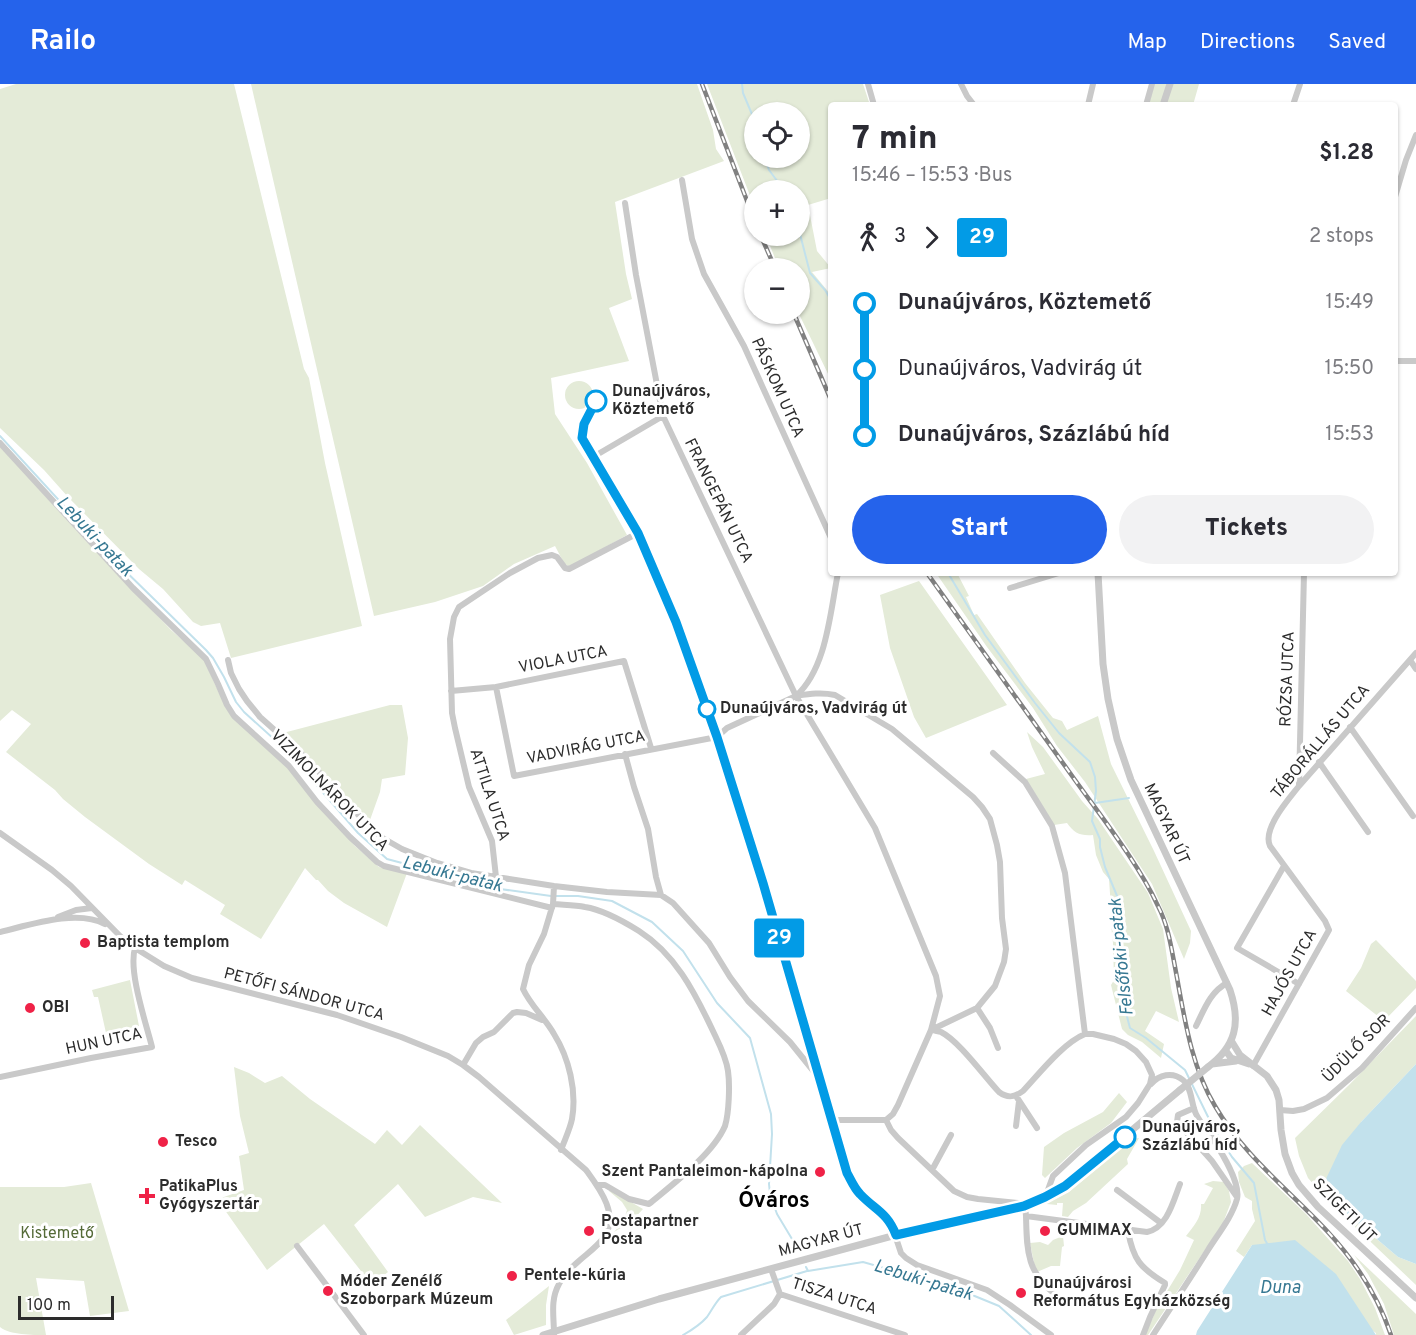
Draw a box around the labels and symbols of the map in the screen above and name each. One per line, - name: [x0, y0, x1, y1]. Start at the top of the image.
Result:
- street label: PÁSKOM UTCA: [746, 334, 810, 441]
- place label: Dunaújváros, Köztemető: [612, 382, 710, 420]
- marker: Dunaújváros, Köztemető: [585, 390, 607, 412]
- street label: FRANGEPÁN UTCA: [679, 435, 759, 567]
- water label: Lebuki-patak: [51, 492, 138, 583]
- street label: RÓZSA UTCA: [1274, 631, 1300, 727]
- street label: VIOLA UTCA: [517, 642, 609, 678]
- street label: TÁBORÁLLÁS UTCA: [1266, 679, 1375, 803]
- place label: Dunaújváros, Vadvirág út: [720, 699, 907, 719]
- marker: Dunaújváros, Vadvirág út: [698, 700, 716, 718]
- street label: VIZIMOLNÁROK UTCA: [266, 725, 394, 856]
- street label: VADVIRÁG UTCA: [525, 725, 647, 769]
- street label: ATTILA UTCA: [465, 746, 513, 844]
- street label: MAGYAR ÚT: [1139, 779, 1195, 868]
- water label: Lebuki-patak: [400, 851, 505, 899]
- water label: Felsőfoki-patak: [1104, 896, 1140, 1017]
- line badge: 29: [752, 918, 806, 958]
- street label: HAJÓS UTCA: [1256, 925, 1322, 1020]
- place label: Baptista templom: [97, 933, 230, 953]
- marker: Baptista templom: [78, 936, 92, 950]
- street label: PETŐFI SÁNDOR UTCA: [221, 962, 387, 1026]
- place label: OBI: [42, 998, 69, 1018]
- marker: OBI: [23, 1001, 37, 1015]
- street label: ÜDÜLŐ SOR: [1317, 1009, 1396, 1088]
- street label: HUN UTCA: [64, 1024, 144, 1060]
- place label: Dunaújváros, Százlábú híd: [1142, 1118, 1240, 1156]
- marker: Dunaújváros, Százlábú híd: [1114, 1126, 1136, 1148]
- place label: Tesco: [175, 1132, 217, 1152]
- marker: Tesco: [156, 1135, 170, 1149]
- place label: Szent Pantaleimon-kápolna: [601, 1162, 808, 1182]
- marker: Szent Pantaleimon-kápolna: [813, 1165, 827, 1179]
- street label: SZIGETI ÚT: [1308, 1173, 1382, 1247]
- place label: PatikaPlus Gyógyszertár: [159, 1177, 260, 1215]
- district label: Óváros: [738, 1185, 810, 1215]
- marker: PatikaPlus Gyógyszertár: [140, 1189, 154, 1203]
- place label: Postapartner Posta: [601, 1212, 699, 1250]
- street label: MAGYAR ÚT: [776, 1218, 866, 1262]
- place label: GUMIMAX: [1057, 1221, 1132, 1241]
- park label: Kistemető: [20, 1224, 95, 1244]
- marker: Postapartner Posta: [582, 1224, 596, 1238]
- marker: GUMIMAX: [1038, 1224, 1052, 1238]
- water label: Lebuki-patak: [871, 1255, 976, 1307]
- place label: Pentele-kúria: [524, 1266, 626, 1286]
- marker: Pentele-kúria: [505, 1269, 519, 1283]
- place label: Móder Zenélő Szoborpark Múzeum: [340, 1272, 493, 1310]
- street label: TISZA UTCA: [789, 1274, 879, 1320]
- place label: Dunaújvárosi Református Egyházközség: [1033, 1274, 1230, 1312]
- water label: Duna: [1260, 1277, 1301, 1300]
- marker: Móder Zenélő Szoborpark Múzeum: [321, 1284, 335, 1298]
- marker: Dunaújvárosi Református Egyházközség: [1014, 1286, 1028, 1300]
- scale bar: [18, 1293, 114, 1320]

